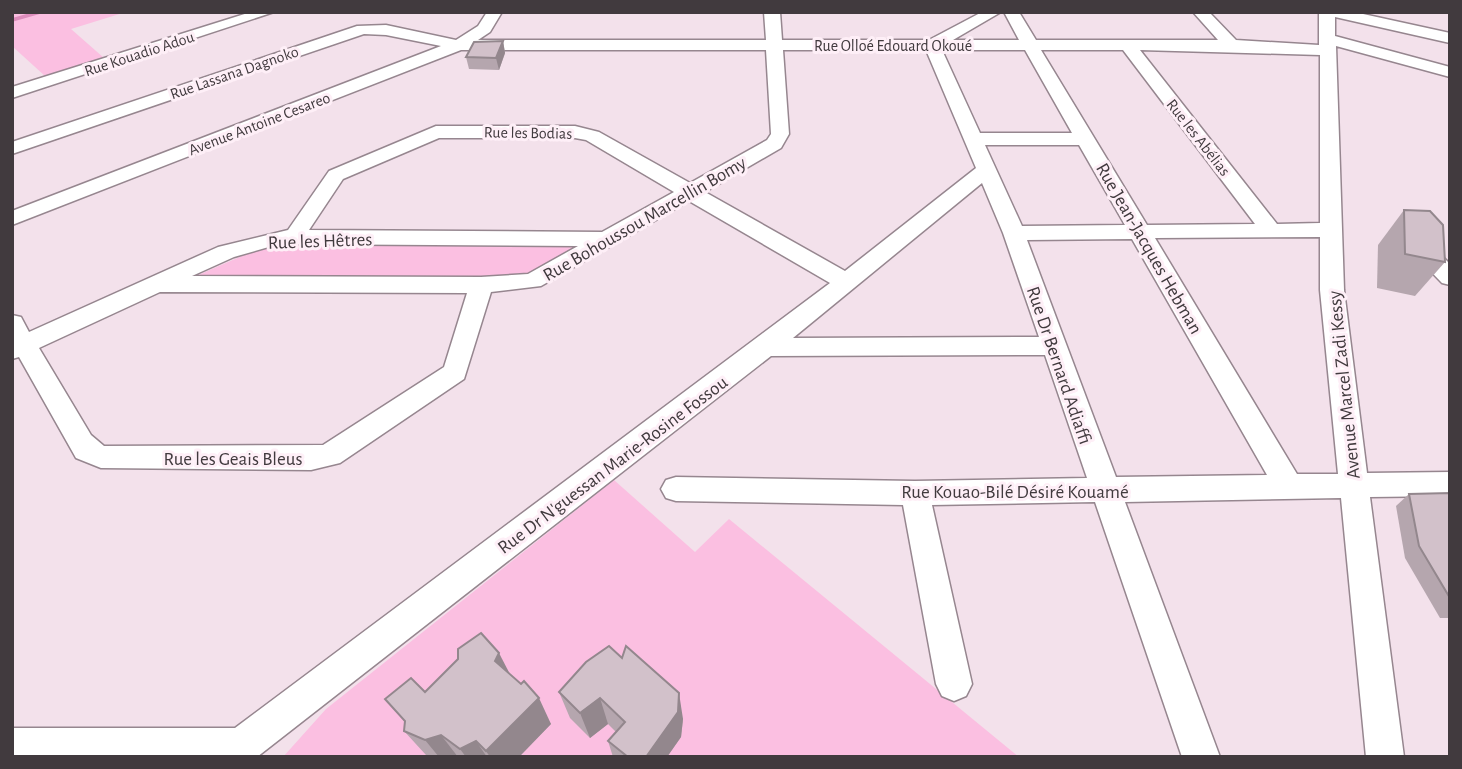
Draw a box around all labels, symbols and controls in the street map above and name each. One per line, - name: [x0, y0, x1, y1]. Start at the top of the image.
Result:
- street label: Rue Kouadio Adou: [82, 29, 196, 79]
- street label: Rue Olloé Edouard Okoué: [814, 38, 972, 54]
- street label: Rue Lassana Dagnoko: [168, 43, 301, 102]
- street label: Avenue Antoine Cesareo: [186, 89, 333, 158]
- street label: Rue les Abélias: [1163, 96, 1233, 179]
- street label: Rue les Bodias: [484, 124, 572, 142]
- street label: Rue Bohoussou Marcellin Bomy: [540, 153, 749, 285]
- street label: Rue Jean-Jacques Hebman: [1092, 160, 1205, 338]
- street label: Rue les Hêtres: [267, 230, 373, 253]
- street label: Rue Dr Bernard Adiaffi: [1023, 284, 1095, 447]
- street label: Avenue Marcel Zadi Kessy: [1325, 290, 1364, 480]
- street label: Rue Dr N'guessan Marie-Rosine Fossou: [495, 373, 732, 558]
- street label: Rue les Geais Bleus: [163, 450, 303, 469]
- street label: Rue Kouao-Bilé Désiré Kouamé: [901, 483, 1129, 502]

